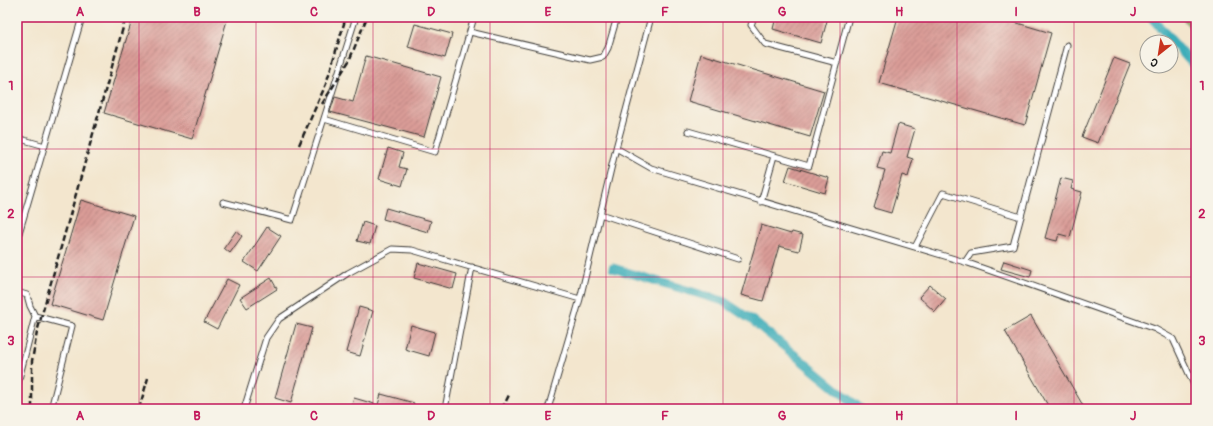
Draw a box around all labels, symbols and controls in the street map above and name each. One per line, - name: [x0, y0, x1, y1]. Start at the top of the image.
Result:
- text: A: [76, 4, 85, 20]
- text: B: [193, 4, 201, 20]
- text: C: [310, 4, 318, 20]
- text: D: [427, 4, 435, 20]
- text: E: [545, 4, 552, 20]
- text: F: [661, 4, 669, 20]
- text: G: [778, 4, 787, 20]
- text: H: [895, 4, 903, 20]
- text: I: [1014, 4, 1018, 20]
- text: J: [1130, 4, 1136, 20]
- north arrow: [1139, 34, 1179, 74]
- text: С: [1148, 55, 1160, 70]
- text: 1: [8, 78, 14, 94]
- text: 1: [1199, 78, 1205, 94]
- text: 2: [7, 206, 15, 222]
- text: 2: [1198, 206, 1206, 222]
- text: 3: [7, 333, 15, 349]
- text: 3: [1198, 333, 1206, 349]
- text: A: [76, 408, 85, 424]
- text: B: [193, 408, 201, 424]
- text: C: [310, 408, 318, 424]
- text: D: [427, 408, 435, 424]
- text: E: [545, 408, 552, 424]
- text: F: [661, 408, 669, 424]
- text: G: [778, 408, 787, 424]
- text: H: [895, 408, 903, 424]
- text: I: [1014, 408, 1018, 424]
- text: J: [1130, 408, 1136, 424]

